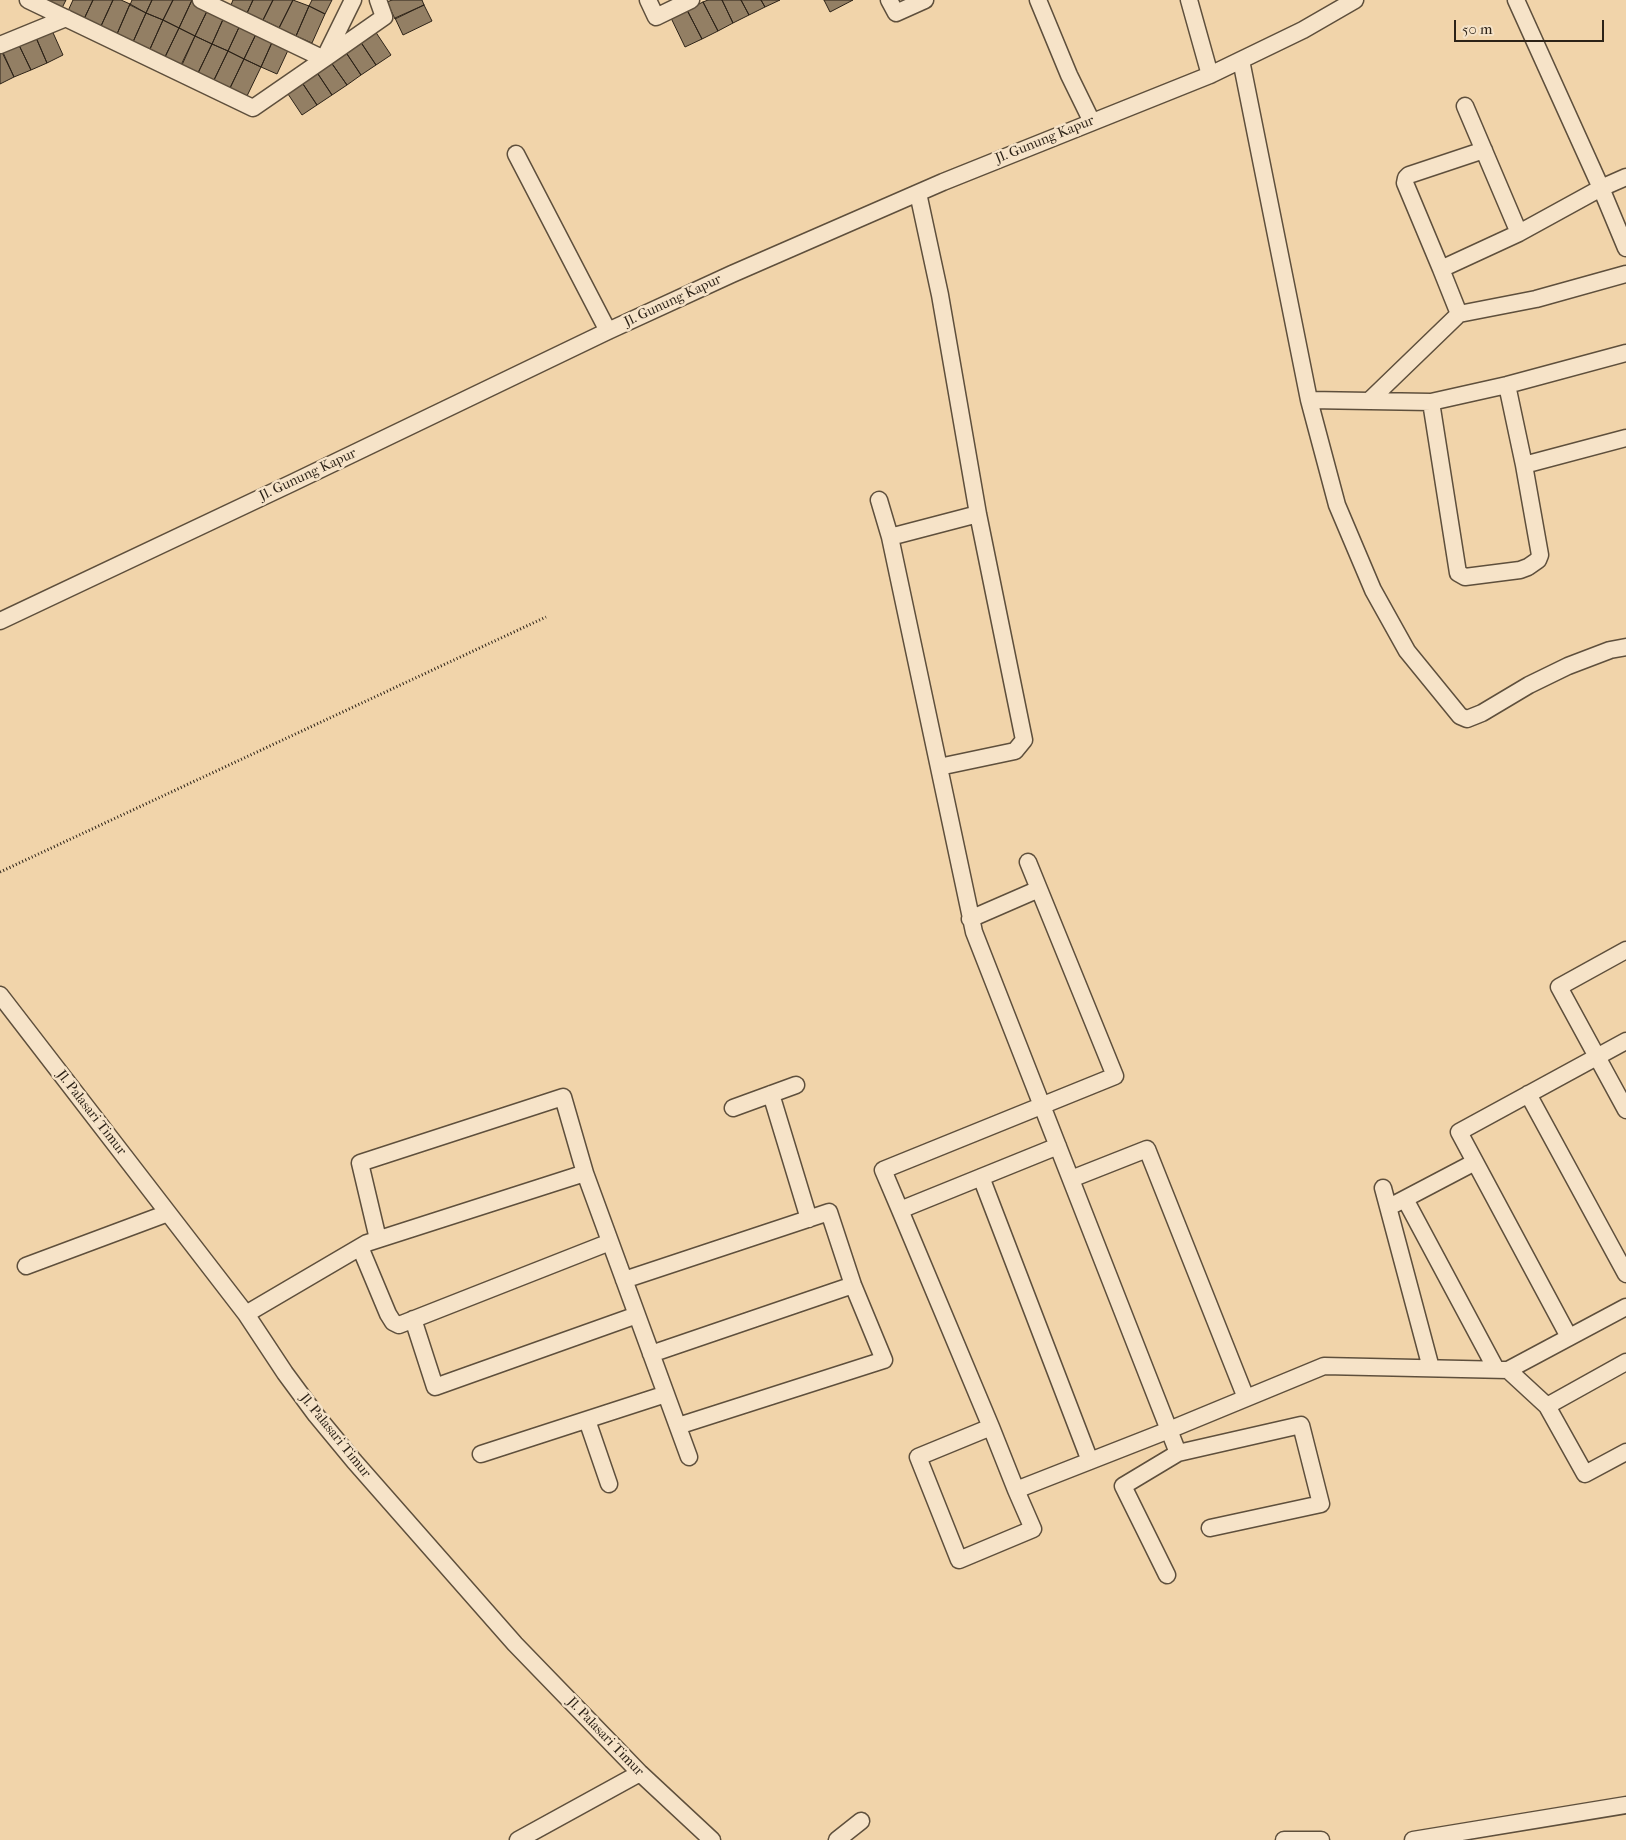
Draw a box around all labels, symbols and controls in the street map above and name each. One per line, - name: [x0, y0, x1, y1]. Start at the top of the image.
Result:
- scale bar: [1456, 10, 1606, 42]
- text: 50 m: [1462, 20, 1492, 38]
- street label: Jl. Gunung Kapur: [993, 112, 1097, 168]
- street label: Jl. Gunung Kapur: [622, 271, 724, 331]
- street label: Jl. Gunung Kapur: [257, 445, 359, 505]
- street label: Jl. Palasari Timur: [53, 1067, 129, 1159]
- street label: Jl. Palasari Timur: [296, 1391, 374, 1481]
- street label: Jl. Palasari Timur: [563, 1694, 647, 1780]

